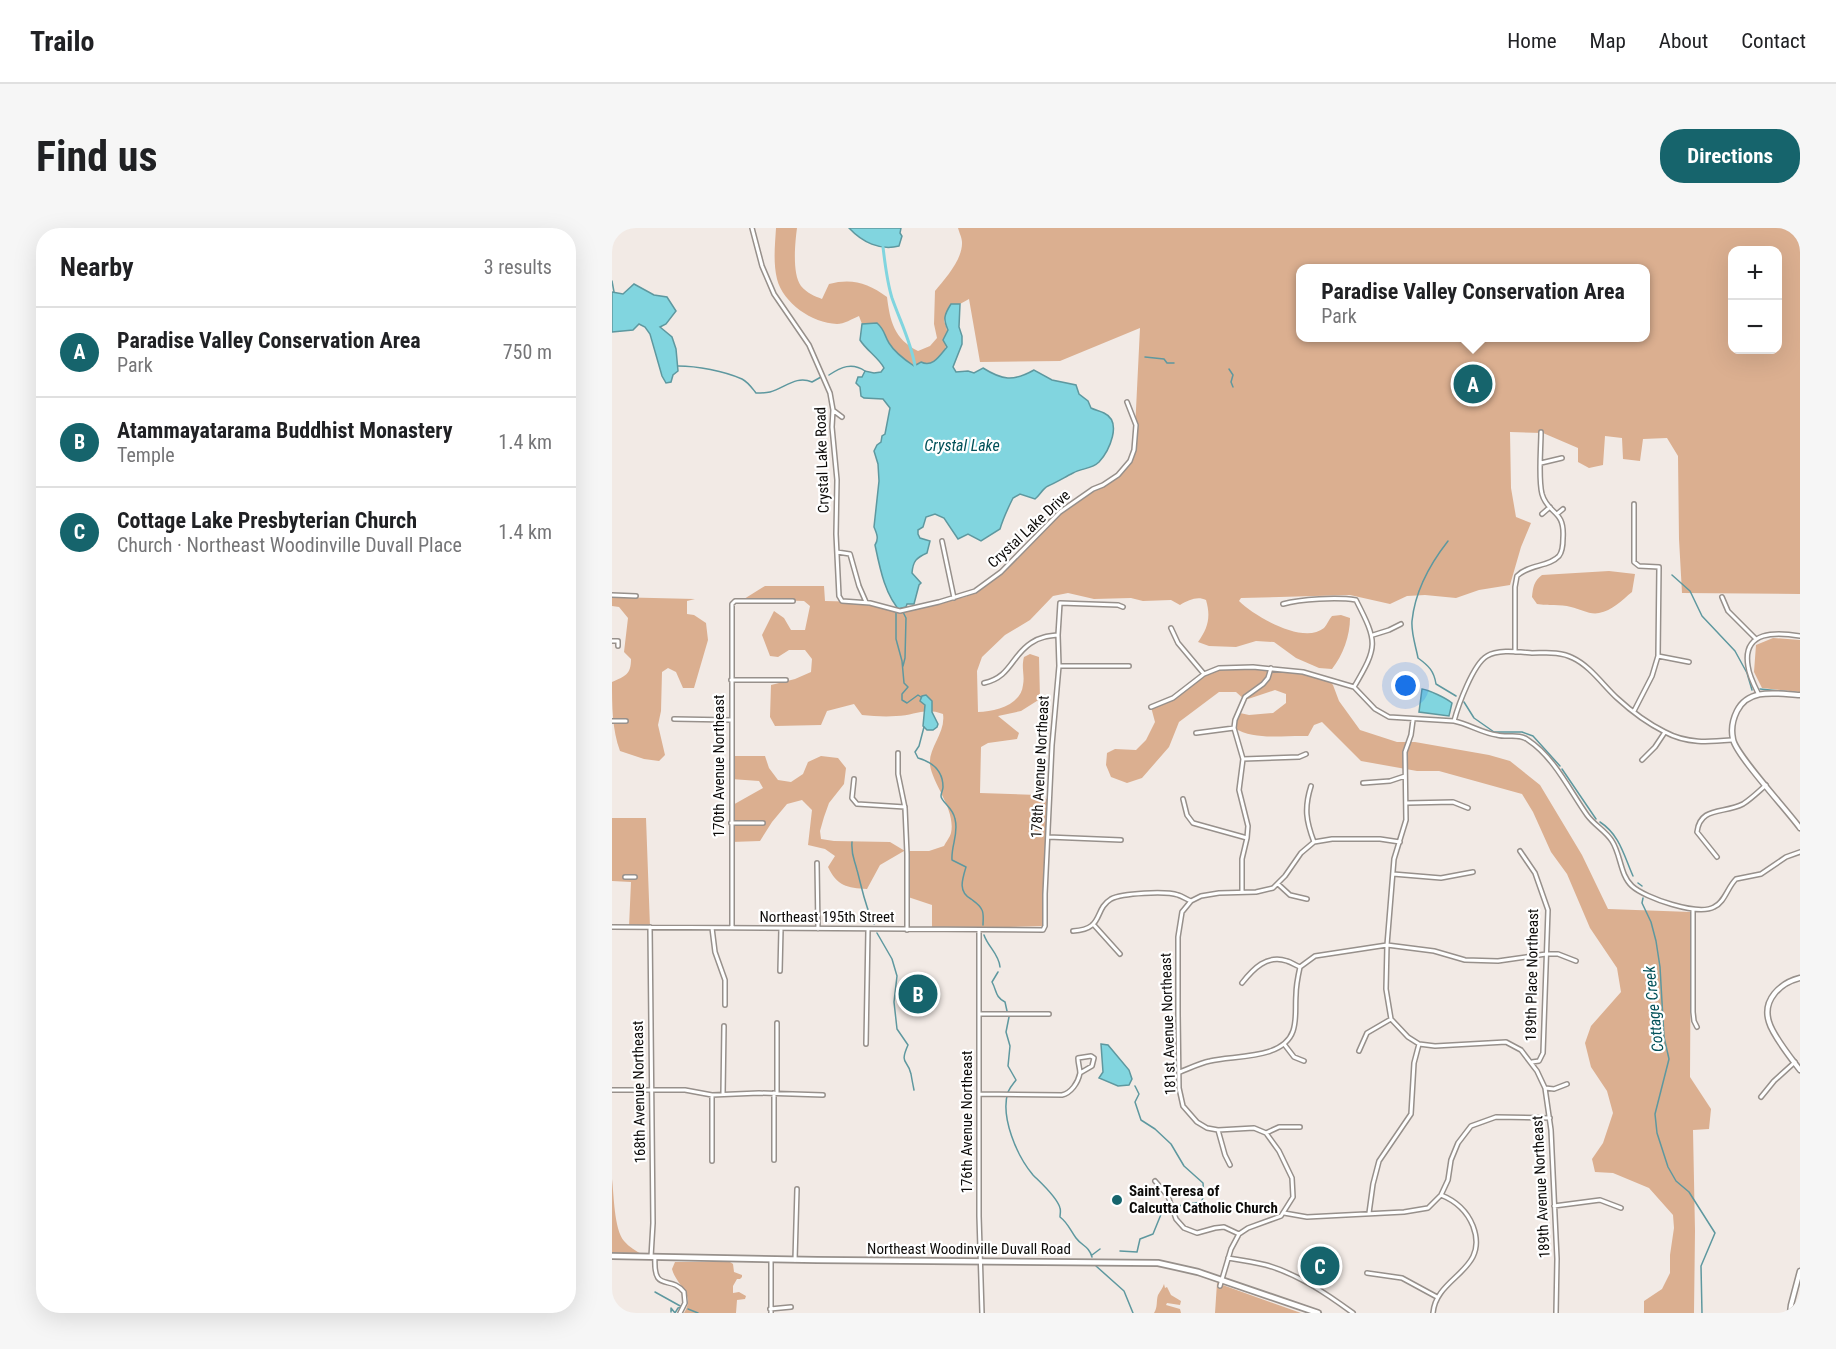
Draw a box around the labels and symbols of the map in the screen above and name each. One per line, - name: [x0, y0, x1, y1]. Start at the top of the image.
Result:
- pin: A: [1454, 362, 1492, 406]
- street label: Crystal Lake Road: [811, 407, 833, 513]
- water label: Crystal Lake: [924, 436, 1000, 455]
- street label: Crystal Lake Drive: [984, 486, 1074, 572]
- your location: [1391, 671, 1420, 700]
- street label: 170th Avenue Northeast: [710, 695, 728, 837]
- street label: 178th Avenue Northeast: [1027, 695, 1053, 839]
- street label: Northeast 195th Street: [760, 908, 894, 926]
- street label: 189th Place Northeast: [1522, 909, 1542, 1041]
- street label: 181st Avenue Northeast: [1157, 952, 1179, 1096]
- water label: Cottage Creek: [1639, 964, 1667, 1053]
- pin: B: [898, 972, 938, 1017]
- street label: 168th Avenue Northeast: [629, 1020, 649, 1164]
- street label: 176th Avenue Northeast: [958, 1051, 976, 1193]
- street label: 189th Avenue Northeast: [1528, 1115, 1554, 1259]
- place label: Saint Teresa of Calcutta Catholic Church: [1129, 1182, 1278, 1217]
- marker: Saint Teresa of Calcutta Catholic Church: [1110, 1193, 1124, 1207]
- street label: Northeast Woodinville Duvall Road: [867, 1240, 1071, 1258]
- pin: C: [1300, 1244, 1340, 1288]

